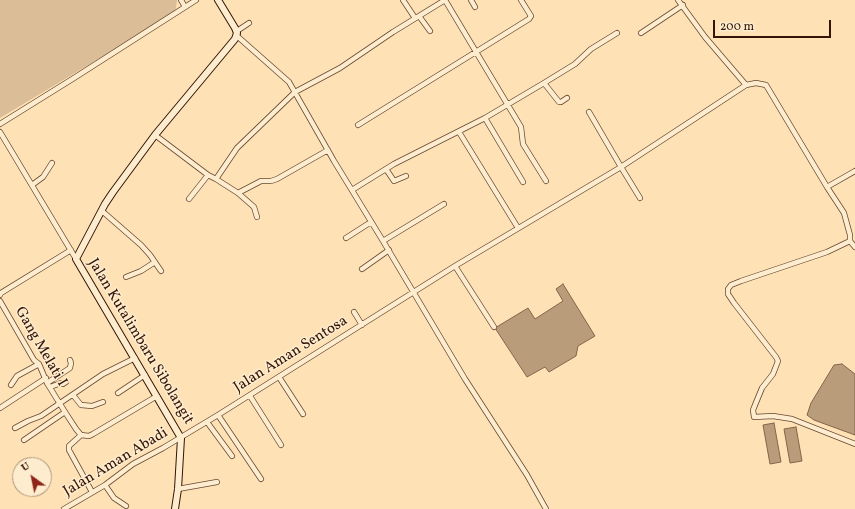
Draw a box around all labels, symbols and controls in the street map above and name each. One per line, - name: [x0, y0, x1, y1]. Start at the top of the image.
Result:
- scale bar: [715, 12, 833, 38]
- text: 200 m: [720, 19, 754, 35]
- street label: Jalan Kutalimbaru Sibolangit: [83, 256, 197, 428]
- street label: Gang Melati I: [10, 304, 70, 390]
- street label: Jalan Aman Sentosa: [231, 313, 351, 397]
- street label: Jalan Aman Abadi: [60, 425, 172, 501]
- north arrow: [12, 457, 52, 497]
- text: U: [18, 459, 33, 476]

